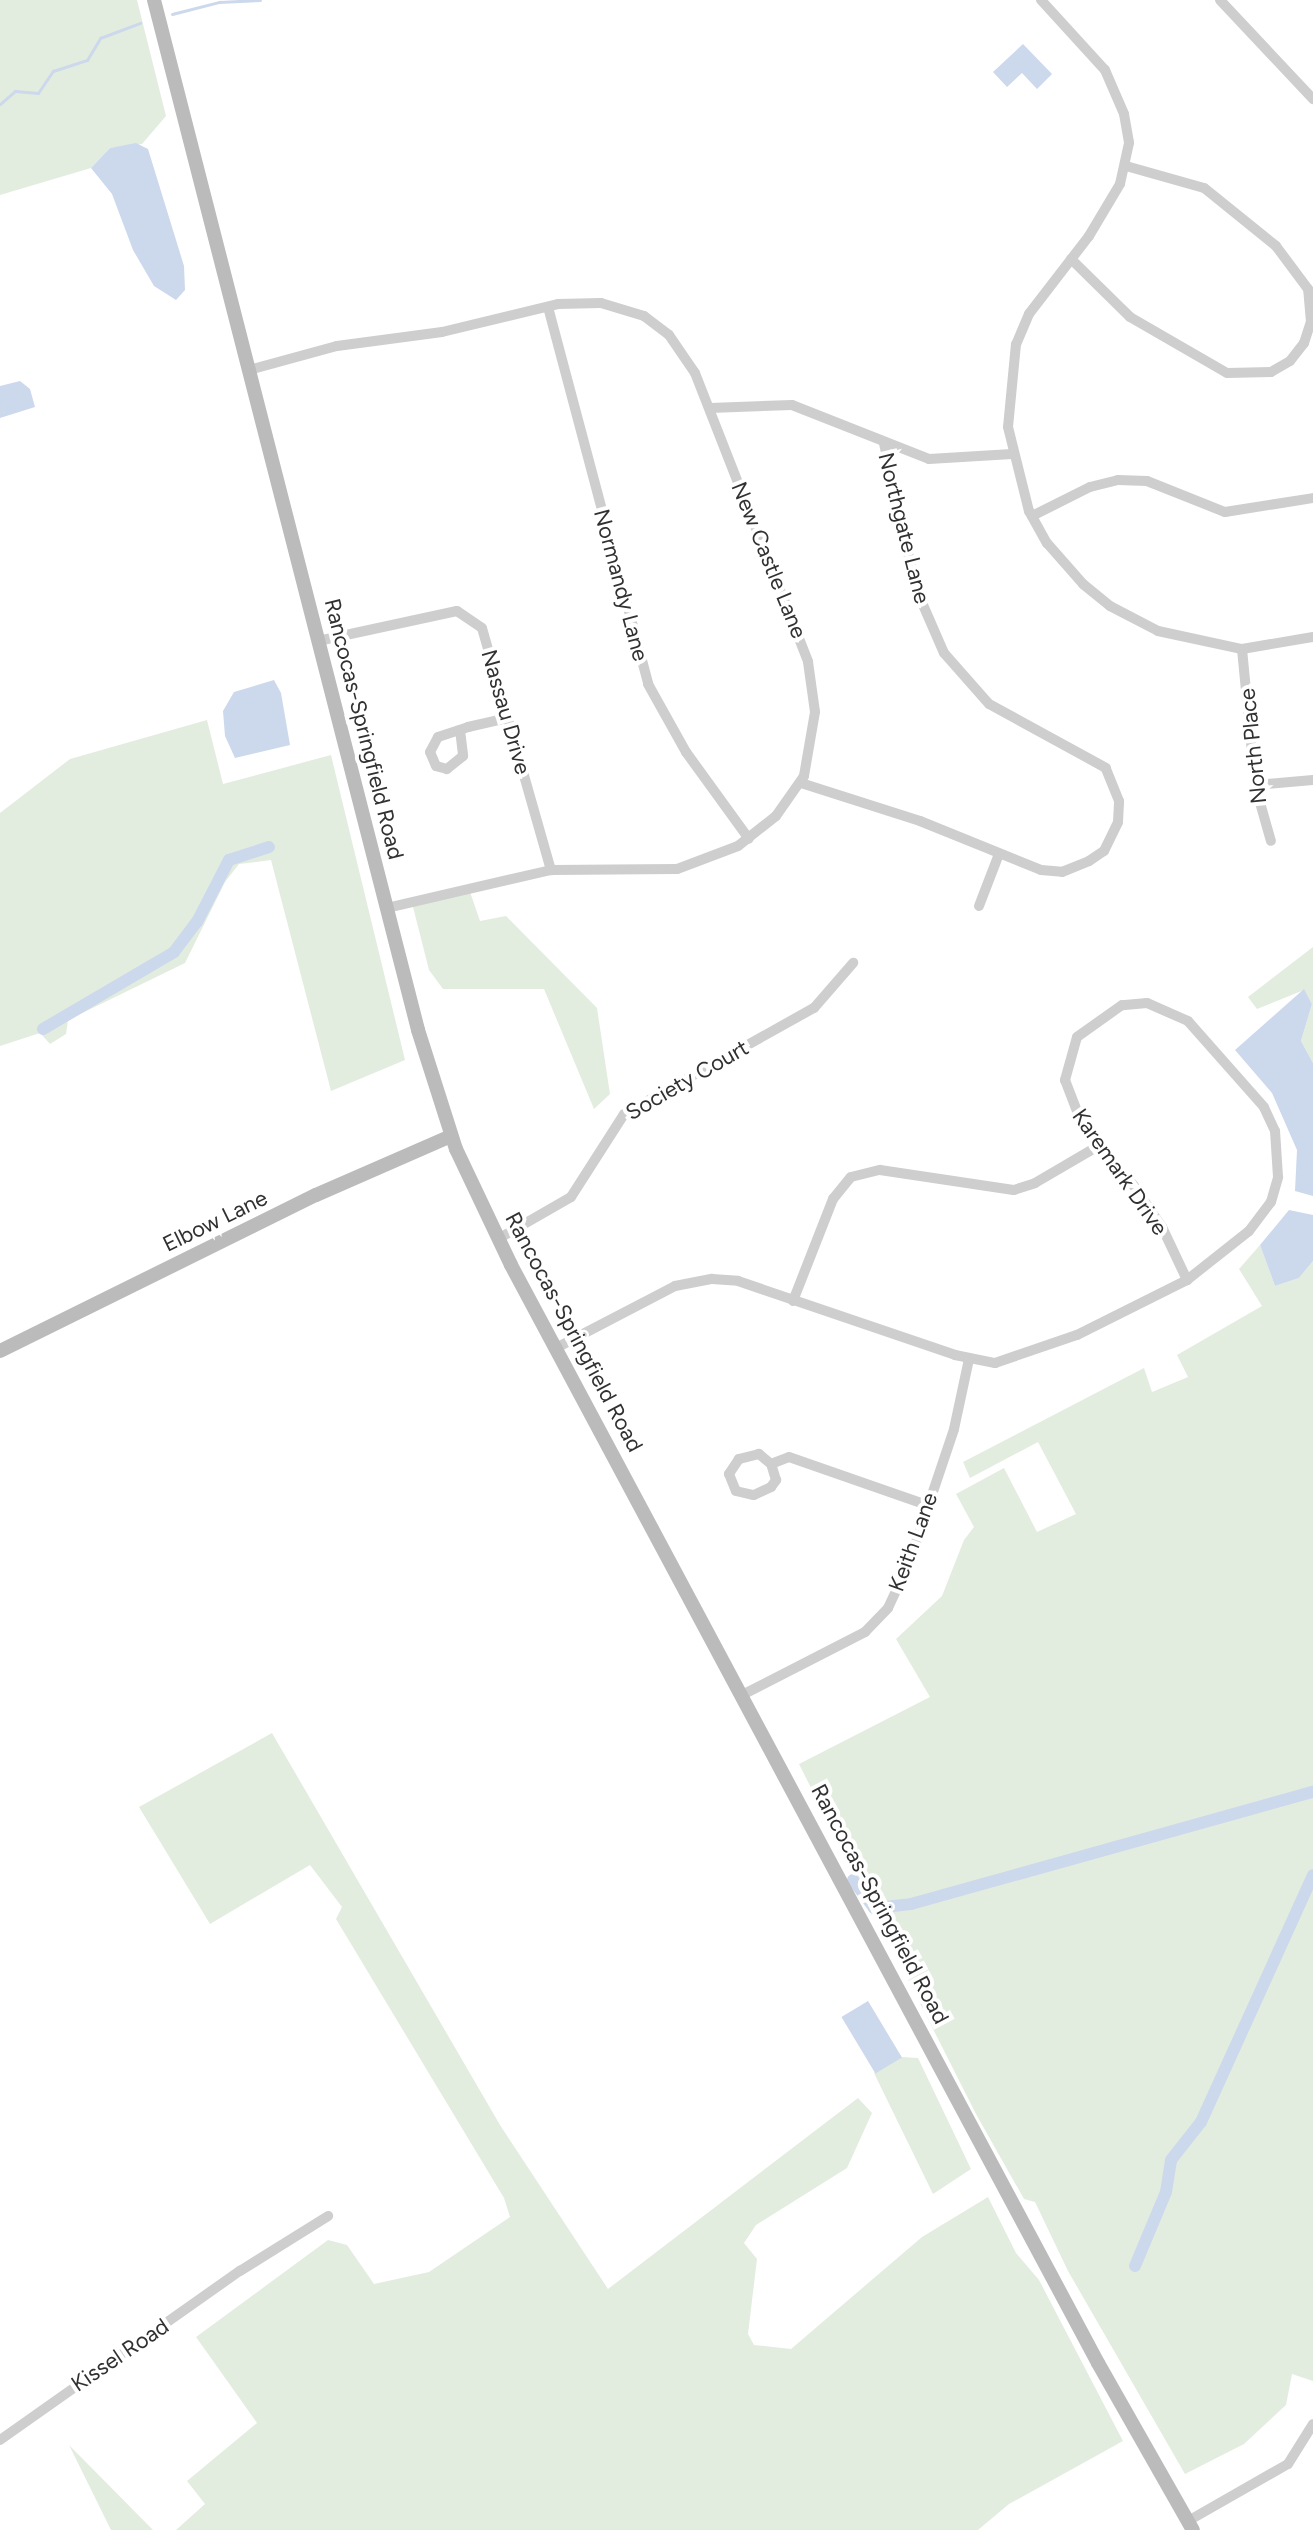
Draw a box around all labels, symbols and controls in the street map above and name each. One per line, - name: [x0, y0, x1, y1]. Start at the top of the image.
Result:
- street label: Northgate Lane: [872, 450, 936, 606]
- street label: New Castle Lane: [726, 478, 812, 642]
- street label: Normandy Lane: [588, 506, 654, 664]
- street label: Rancocas-Springfield Road: [319, 596, 409, 862]
- street label: Nassau Drive: [476, 647, 536, 777]
- street label: North Place: [1234, 687, 1272, 805]
- street label: Society Court: [621, 1034, 753, 1126]
- street label: Karemark Drive: [1067, 1104, 1173, 1240]
- street label: Elbow Lane: [158, 1184, 272, 1258]
- street label: Rancocas-Springfield Road: [499, 1208, 649, 1456]
- street label: Keith Lane: [883, 1489, 943, 1595]
- street label: Rancocas-Springfield Road: [805, 1780, 955, 2028]
- street label: Kissel Road: [66, 2313, 174, 2397]

